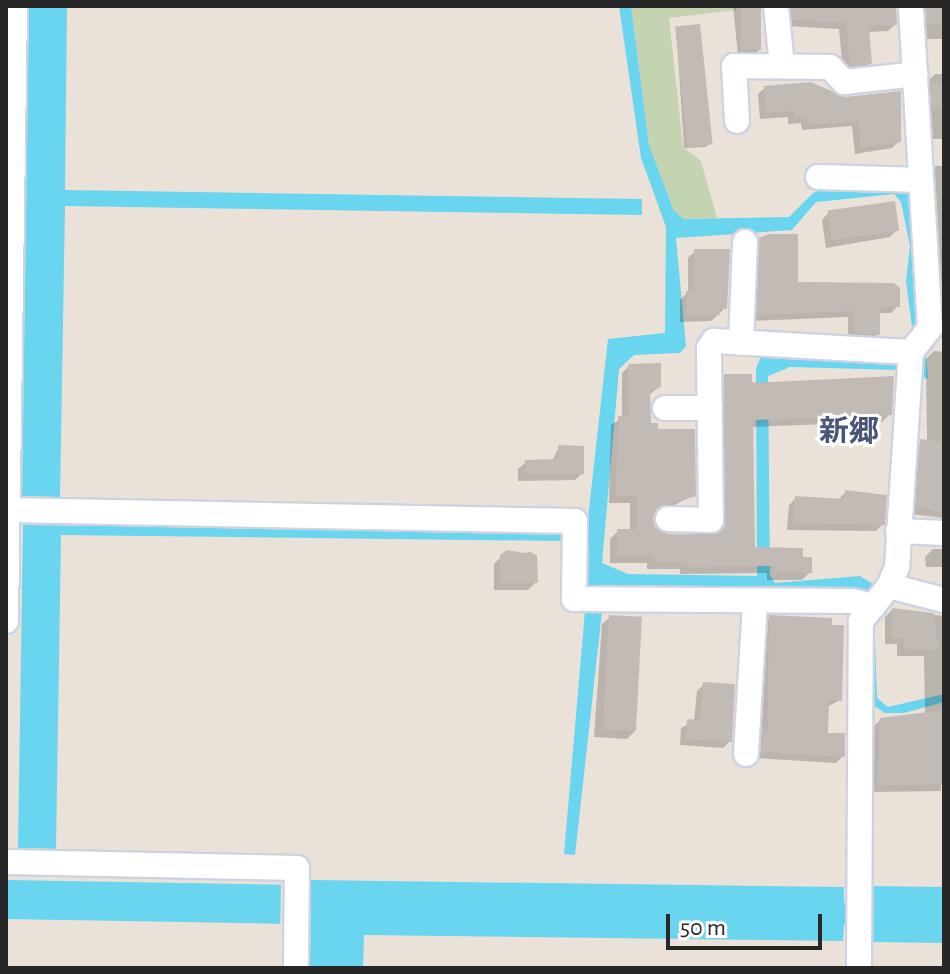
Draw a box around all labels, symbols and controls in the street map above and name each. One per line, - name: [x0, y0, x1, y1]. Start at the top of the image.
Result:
- district label: 新郷: [819, 414, 879, 450]
- scale bar: [670, 898, 826, 948]
- text: 50 m: [680, 916, 726, 940]

